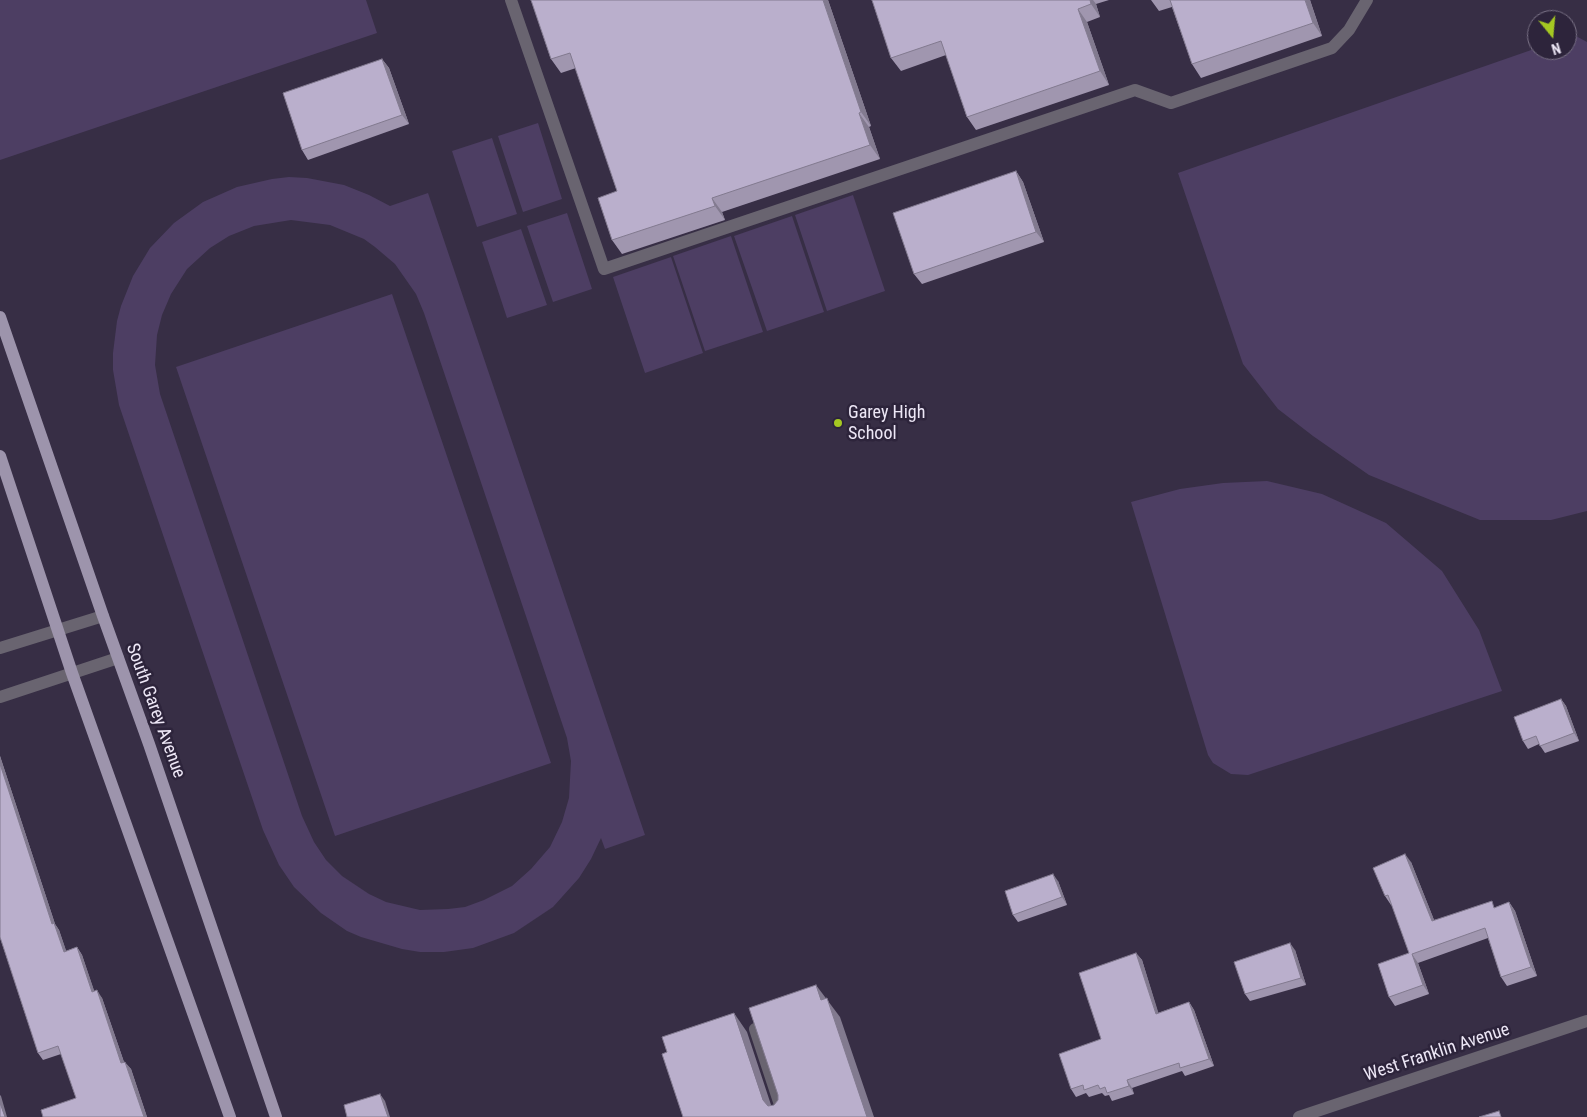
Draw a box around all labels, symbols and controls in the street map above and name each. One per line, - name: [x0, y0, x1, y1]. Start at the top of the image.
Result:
- north arrow: [1527, 10, 1577, 60]
- text: N: [1550, 39, 1563, 57]
- place label: Garey High School: [848, 402, 925, 444]
- marker: Garey High School: [832, 417, 844, 429]
- street label: South Garey Avenue: [121, 641, 189, 781]
- street label: West Franklin Avenue: [1362, 1019, 1512, 1087]

